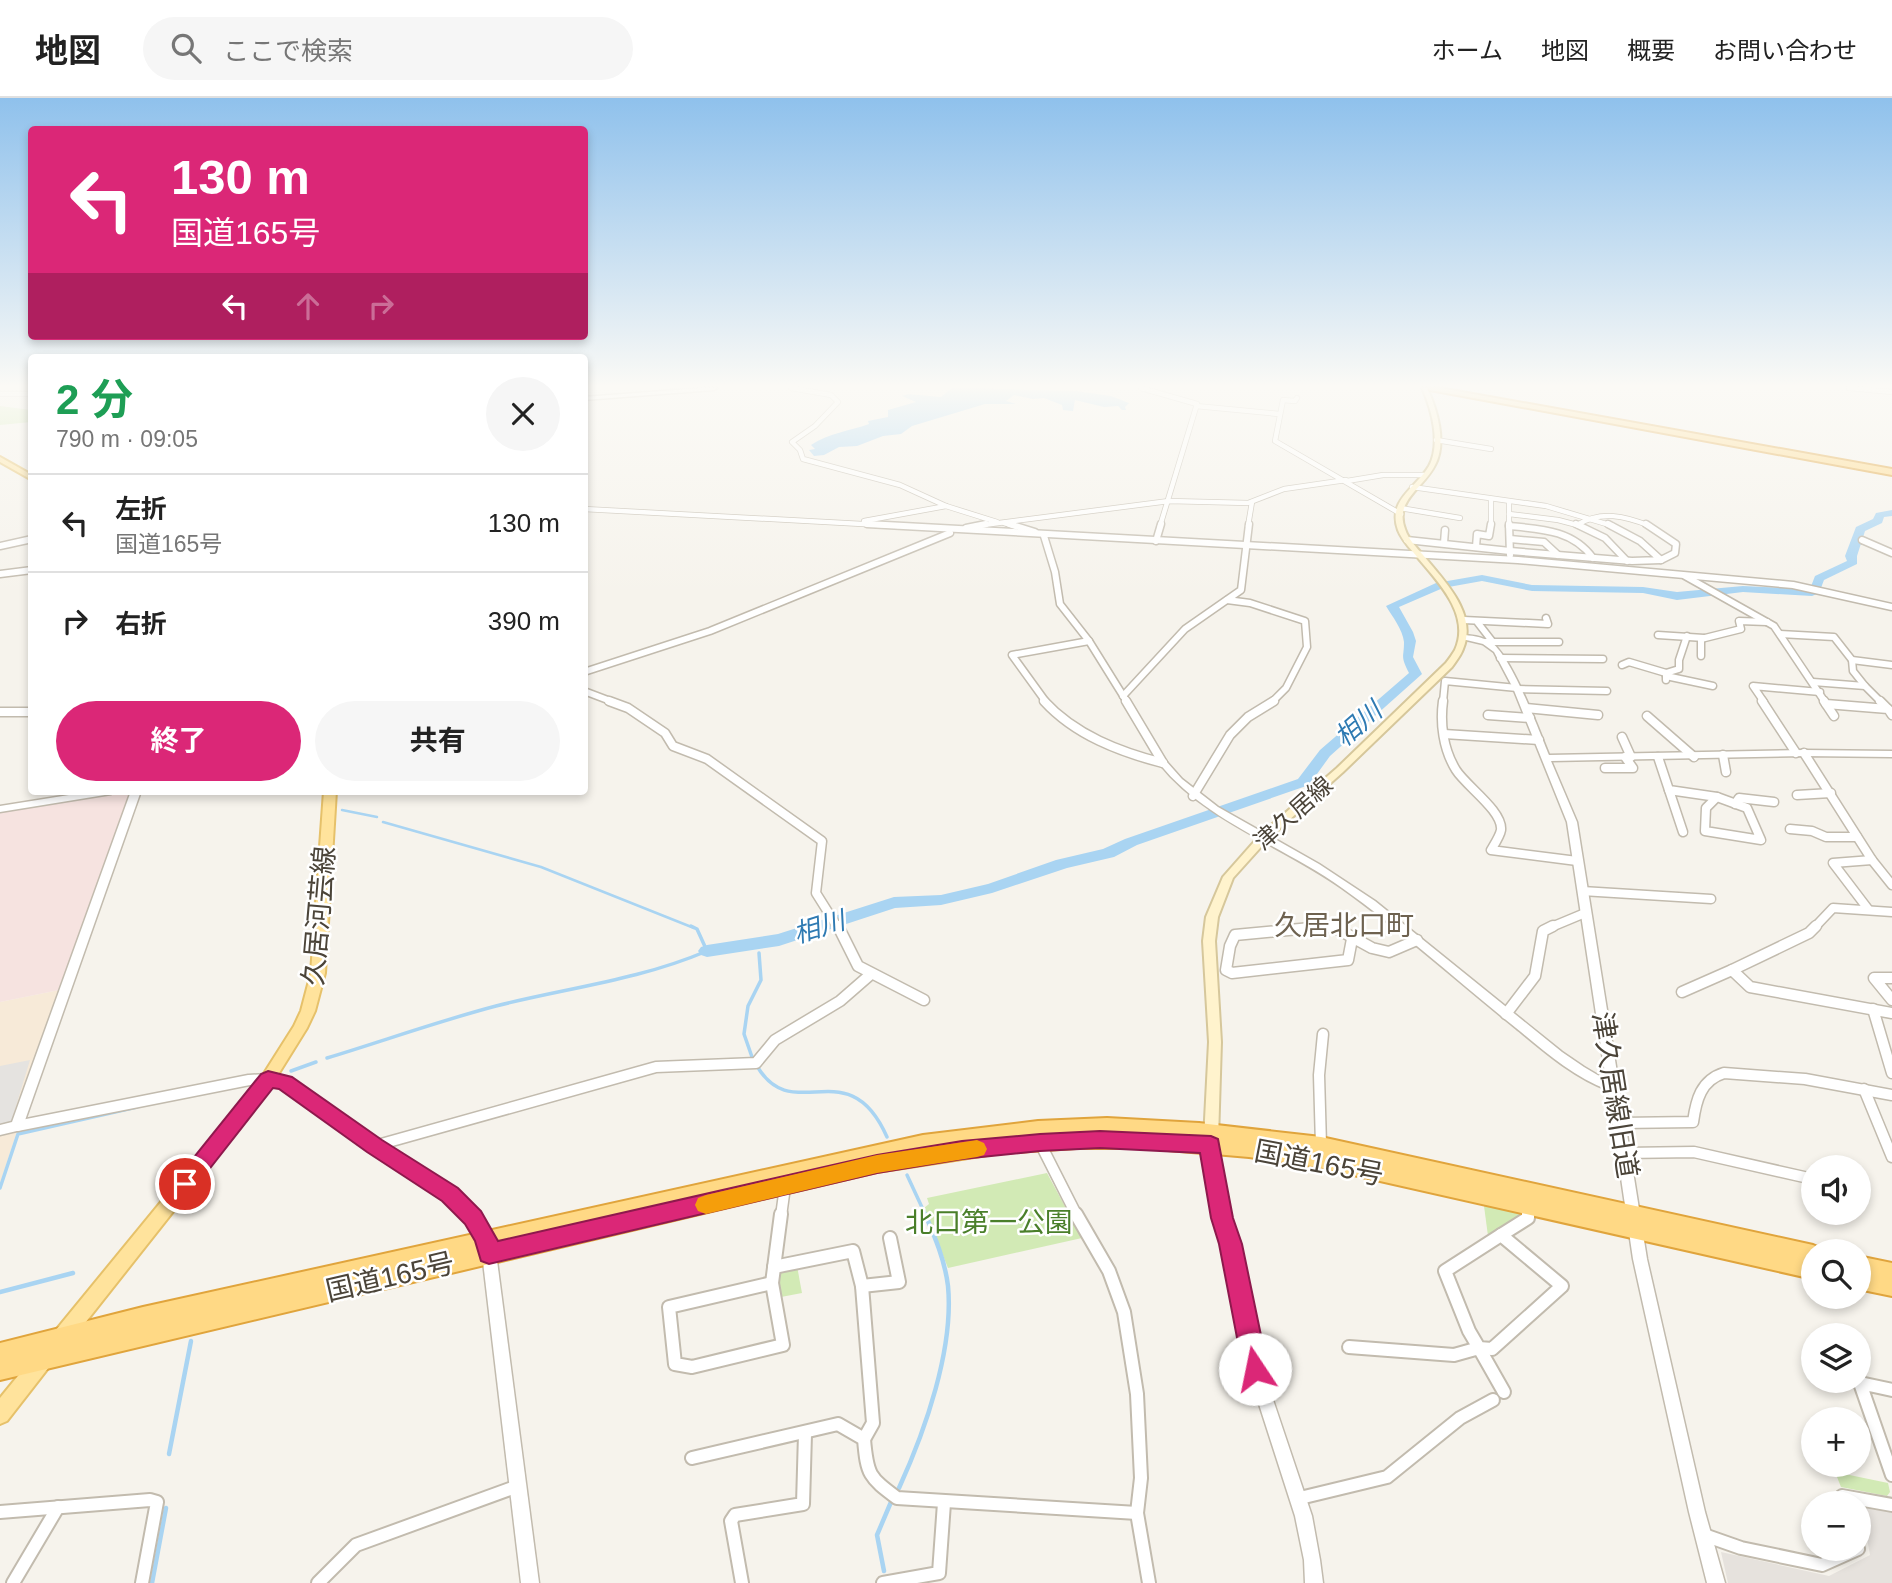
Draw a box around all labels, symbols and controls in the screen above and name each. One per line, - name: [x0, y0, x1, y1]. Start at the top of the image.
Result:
- search box: [143, 17, 633, 80]
- icon: search: [167, 29, 205, 67]
- text: 地図: [35, 32, 101, 69]
- text: ここで検索: [223, 36, 353, 66]
- text: ホーム: [1432, 37, 1503, 64]
- text: 地図: [1541, 37, 1589, 64]
- text: 概要: [1627, 37, 1675, 64]
- text: お問い合わせ: [1713, 37, 1857, 64]
- text: 130 m: [171, 150, 310, 204]
- icon: left: [56, 154, 147, 245]
- text: 国道165号: [171, 215, 320, 251]
- icon: left: [216, 287, 254, 325]
- icon: ahead: [289, 287, 327, 325]
- icon: right: [362, 287, 400, 325]
- text: 2 分: [56, 376, 133, 423]
- button: close: [486, 377, 560, 451]
- text: 790 m · 09:05: [56, 426, 198, 452]
- text: 左折: [115, 494, 167, 524]
- icon: left: [56, 504, 94, 542]
- text: 130 m: [488, 508, 560, 538]
- text: 国道165号: [115, 531, 222, 557]
- icon: right: [56, 602, 94, 640]
- text: 390 m: [488, 606, 560, 636]
- text: 右折: [115, 609, 167, 639]
- water label: 相川: [1329, 694, 1390, 752]
- button: 終了: [56, 701, 301, 781]
- button: 共有: [315, 701, 560, 781]
- street label: 津久居線: [1248, 771, 1338, 855]
- street label: 久居河芸線: [297, 845, 341, 987]
- water label: 相川: [790, 904, 851, 949]
- district label: 久居北口町: [1274, 910, 1414, 941]
- street label: 津久居線旧道: [1587, 1010, 1643, 1180]
- street label: 国道165号: [1252, 1135, 1386, 1191]
- pin: [155, 1154, 215, 1214]
- map controls: [1801, 1155, 1871, 1561]
- button: sound: [1801, 1155, 1871, 1225]
- icon: arrive: [166, 1165, 204, 1203]
- park label: 北口第一公園: [905, 1207, 1073, 1238]
- button: search: [1801, 1239, 1871, 1309]
- street label: 国道165号: [323, 1247, 457, 1307]
- button: layers: [1801, 1323, 1871, 1393]
- position arrow: [1218, 1332, 1292, 1406]
- button: +: [1801, 1407, 1871, 1477]
- button: −: [1801, 1491, 1871, 1561]

